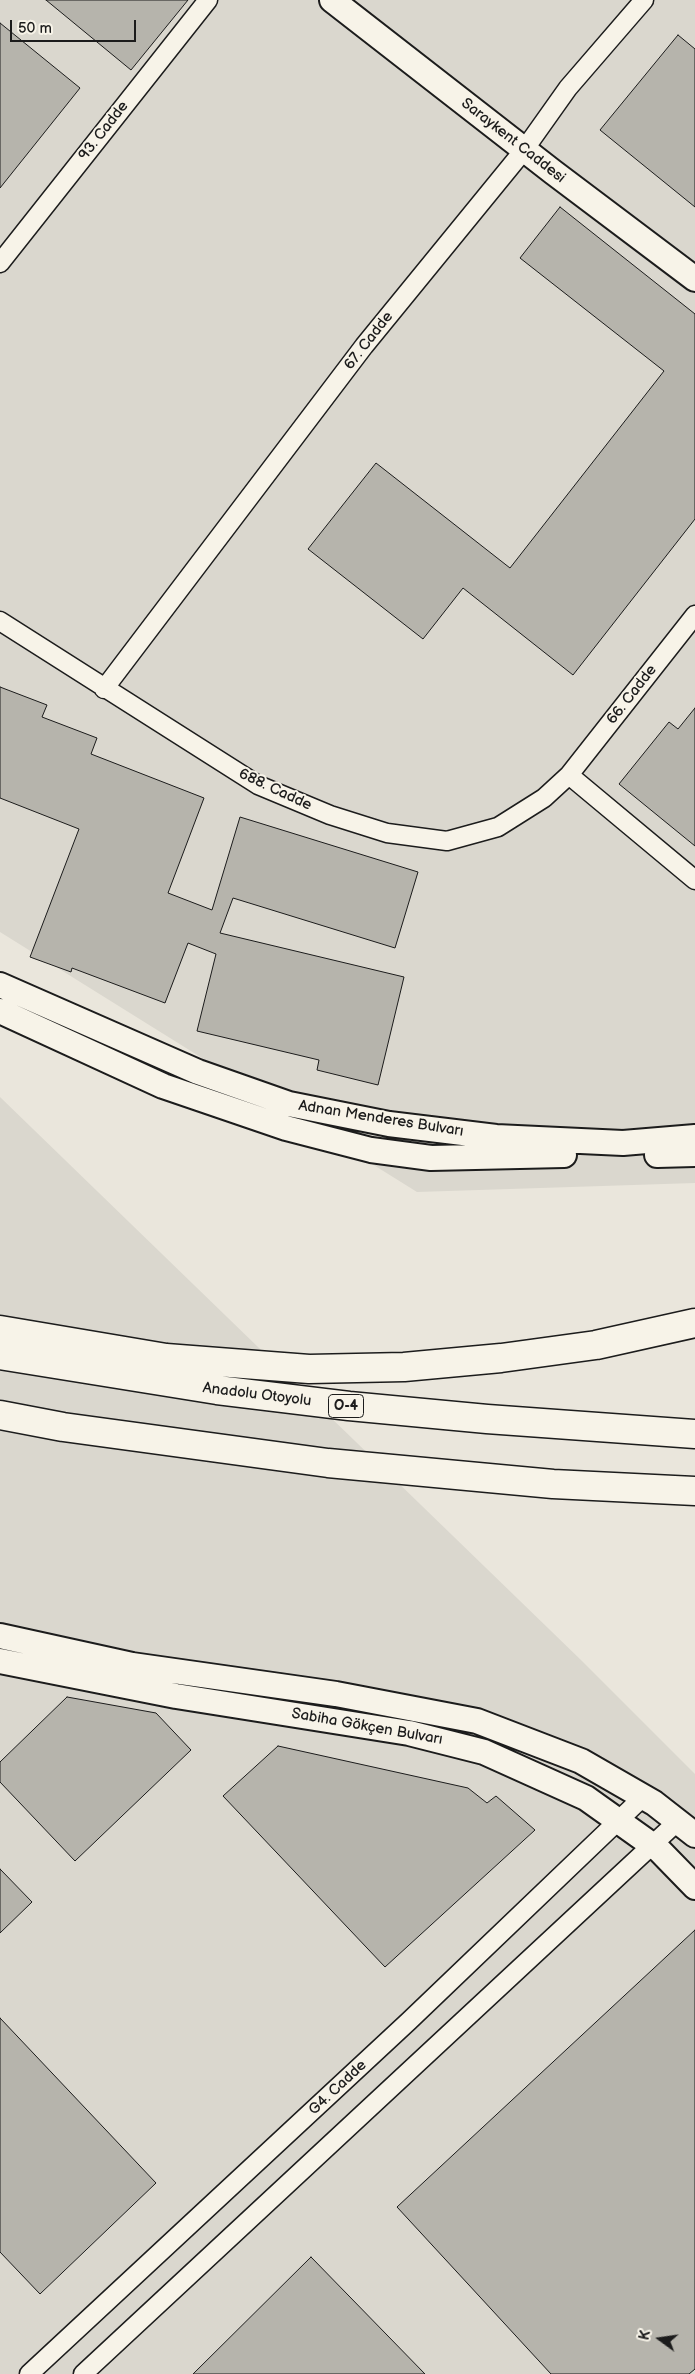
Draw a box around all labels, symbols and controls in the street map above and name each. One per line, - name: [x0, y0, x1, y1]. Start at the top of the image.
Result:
- scale bar: [12, 10, 139, 42]
- text: 50 m: [18, 19, 52, 38]
- street label: Saraykent Caddesi: [457, 95, 569, 187]
- street label: 93. Cadde: [75, 98, 133, 164]
- street label: 67. Cadde: [341, 308, 397, 374]
- street label: 66. Cadde: [603, 662, 661, 728]
- street label: 688. Cadde: [235, 765, 315, 815]
- street label: Adnan Menderes Bulvarı: [297, 1097, 465, 1141]
- street label: Anadolu Otoyolu: [202, 1379, 312, 1411]
- road number: O-4: [328, 1394, 364, 1418]
- street label: Sabiha Gökçen Bulvarı: [290, 1705, 444, 1749]
- street label: G4. Cadde: [305, 2057, 371, 2119]
- north arrow: [635, 2314, 685, 2364]
- text: K: [636, 2329, 654, 2342]

